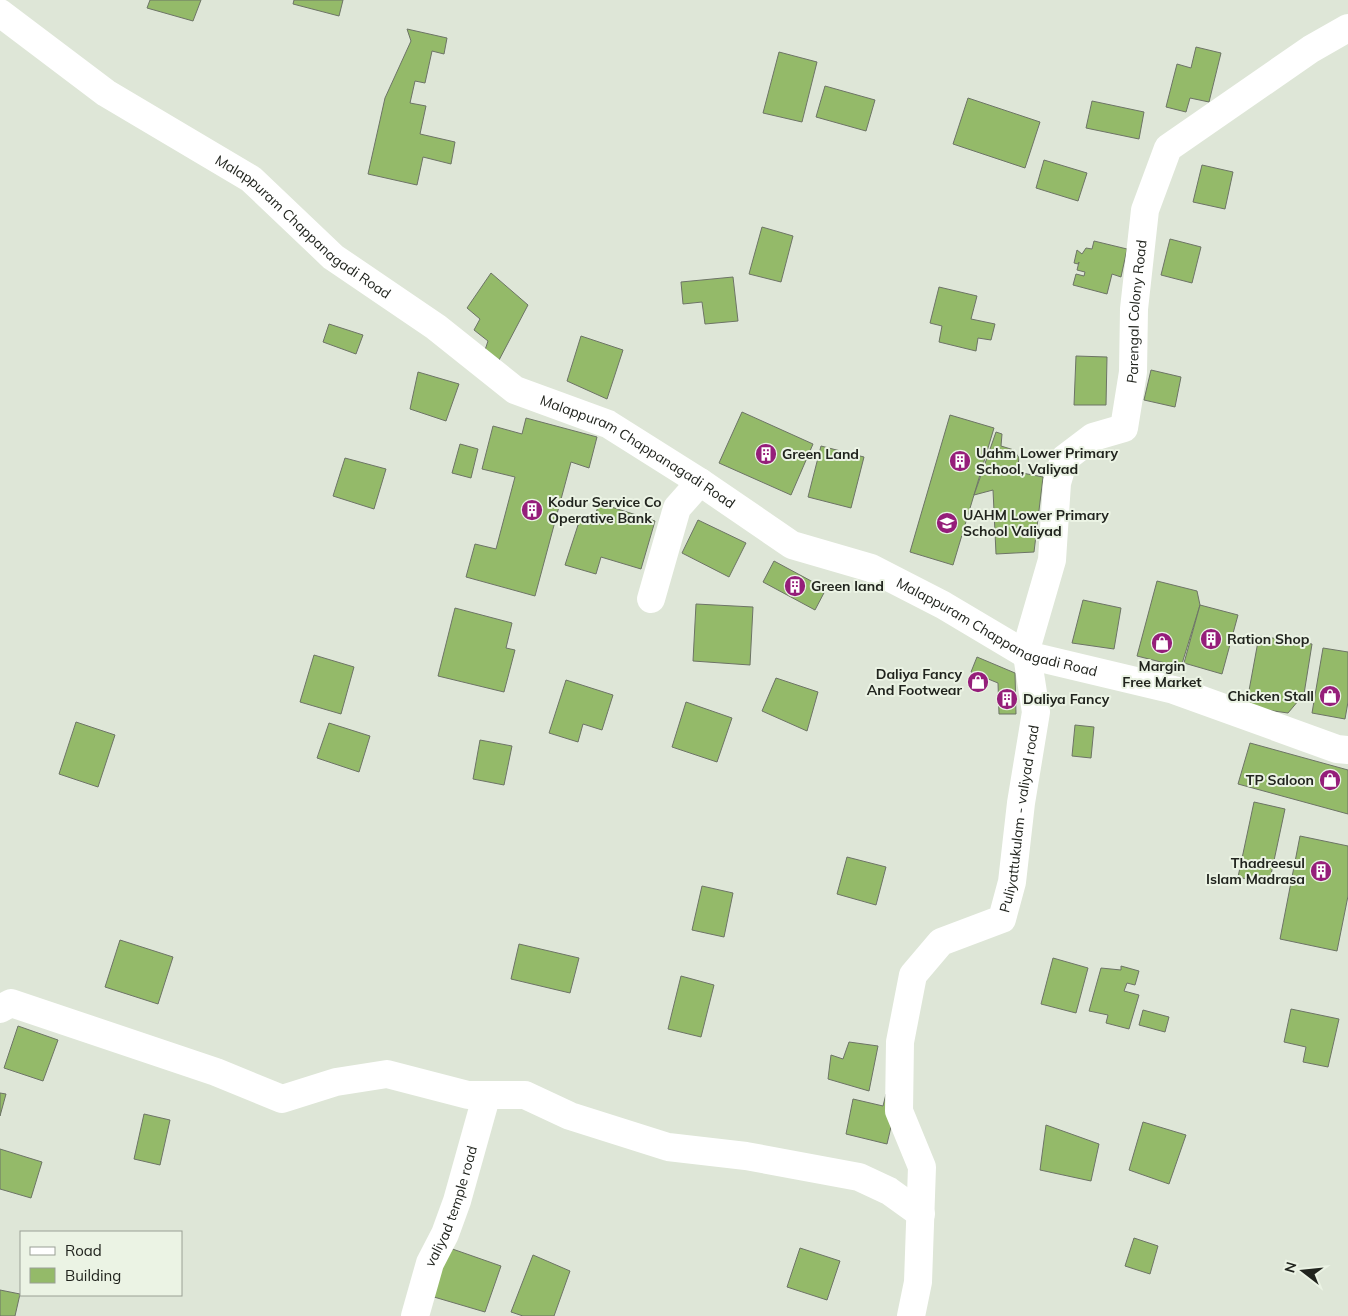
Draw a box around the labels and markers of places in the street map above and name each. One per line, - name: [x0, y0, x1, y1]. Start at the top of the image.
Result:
- building icon: Green Land: [754, 442, 778, 466]
- place label: Uahm Lower Primary School, Valiyad: [976, 444, 1119, 478]
- place label: Green Land: [782, 445, 859, 463]
- building icon: Uahm Lower Primary School, Valiyad: [948, 449, 972, 473]
- place label: Kodur Service Co Operative Bank: [548, 493, 662, 527]
- building icon: Kodur Service Co Operative Bank: [520, 498, 544, 522]
- place label: UAHM Lower Primary School Valiyad: [963, 506, 1109, 540]
- school or university icon: UAHM Lower Primary School Valiyad: [935, 511, 959, 535]
- building icon: Green land: [783, 574, 807, 598]
- place label: Green land: [811, 577, 884, 595]
- building icon: Ration Shop: [1199, 627, 1223, 651]
- place label: Ration Shop: [1227, 630, 1310, 648]
- shop icon: Margin Free Market: [1150, 631, 1174, 655]
- place label: Margin Free Market: [1122, 657, 1202, 691]
- place label: Daliya Fancy And Footwear: [867, 665, 962, 699]
- shop icon: Daliya Fancy And Footwear: [966, 670, 990, 694]
- shop icon: Chicken Stall: [1318, 684, 1342, 708]
- building icon: Daliya Fancy: [995, 687, 1019, 711]
- place label: Chicken Stall: [1227, 687, 1314, 705]
- place label: Daliya Fancy: [1023, 690, 1110, 708]
- shop icon: TP Saloon: [1318, 768, 1342, 792]
- place label: TP Saloon: [1246, 771, 1314, 789]
- place label: Thadreesul Islam Madrasa: [1206, 854, 1305, 888]
- building icon: Thadreesul Islam Madrasa: [1309, 859, 1333, 883]

